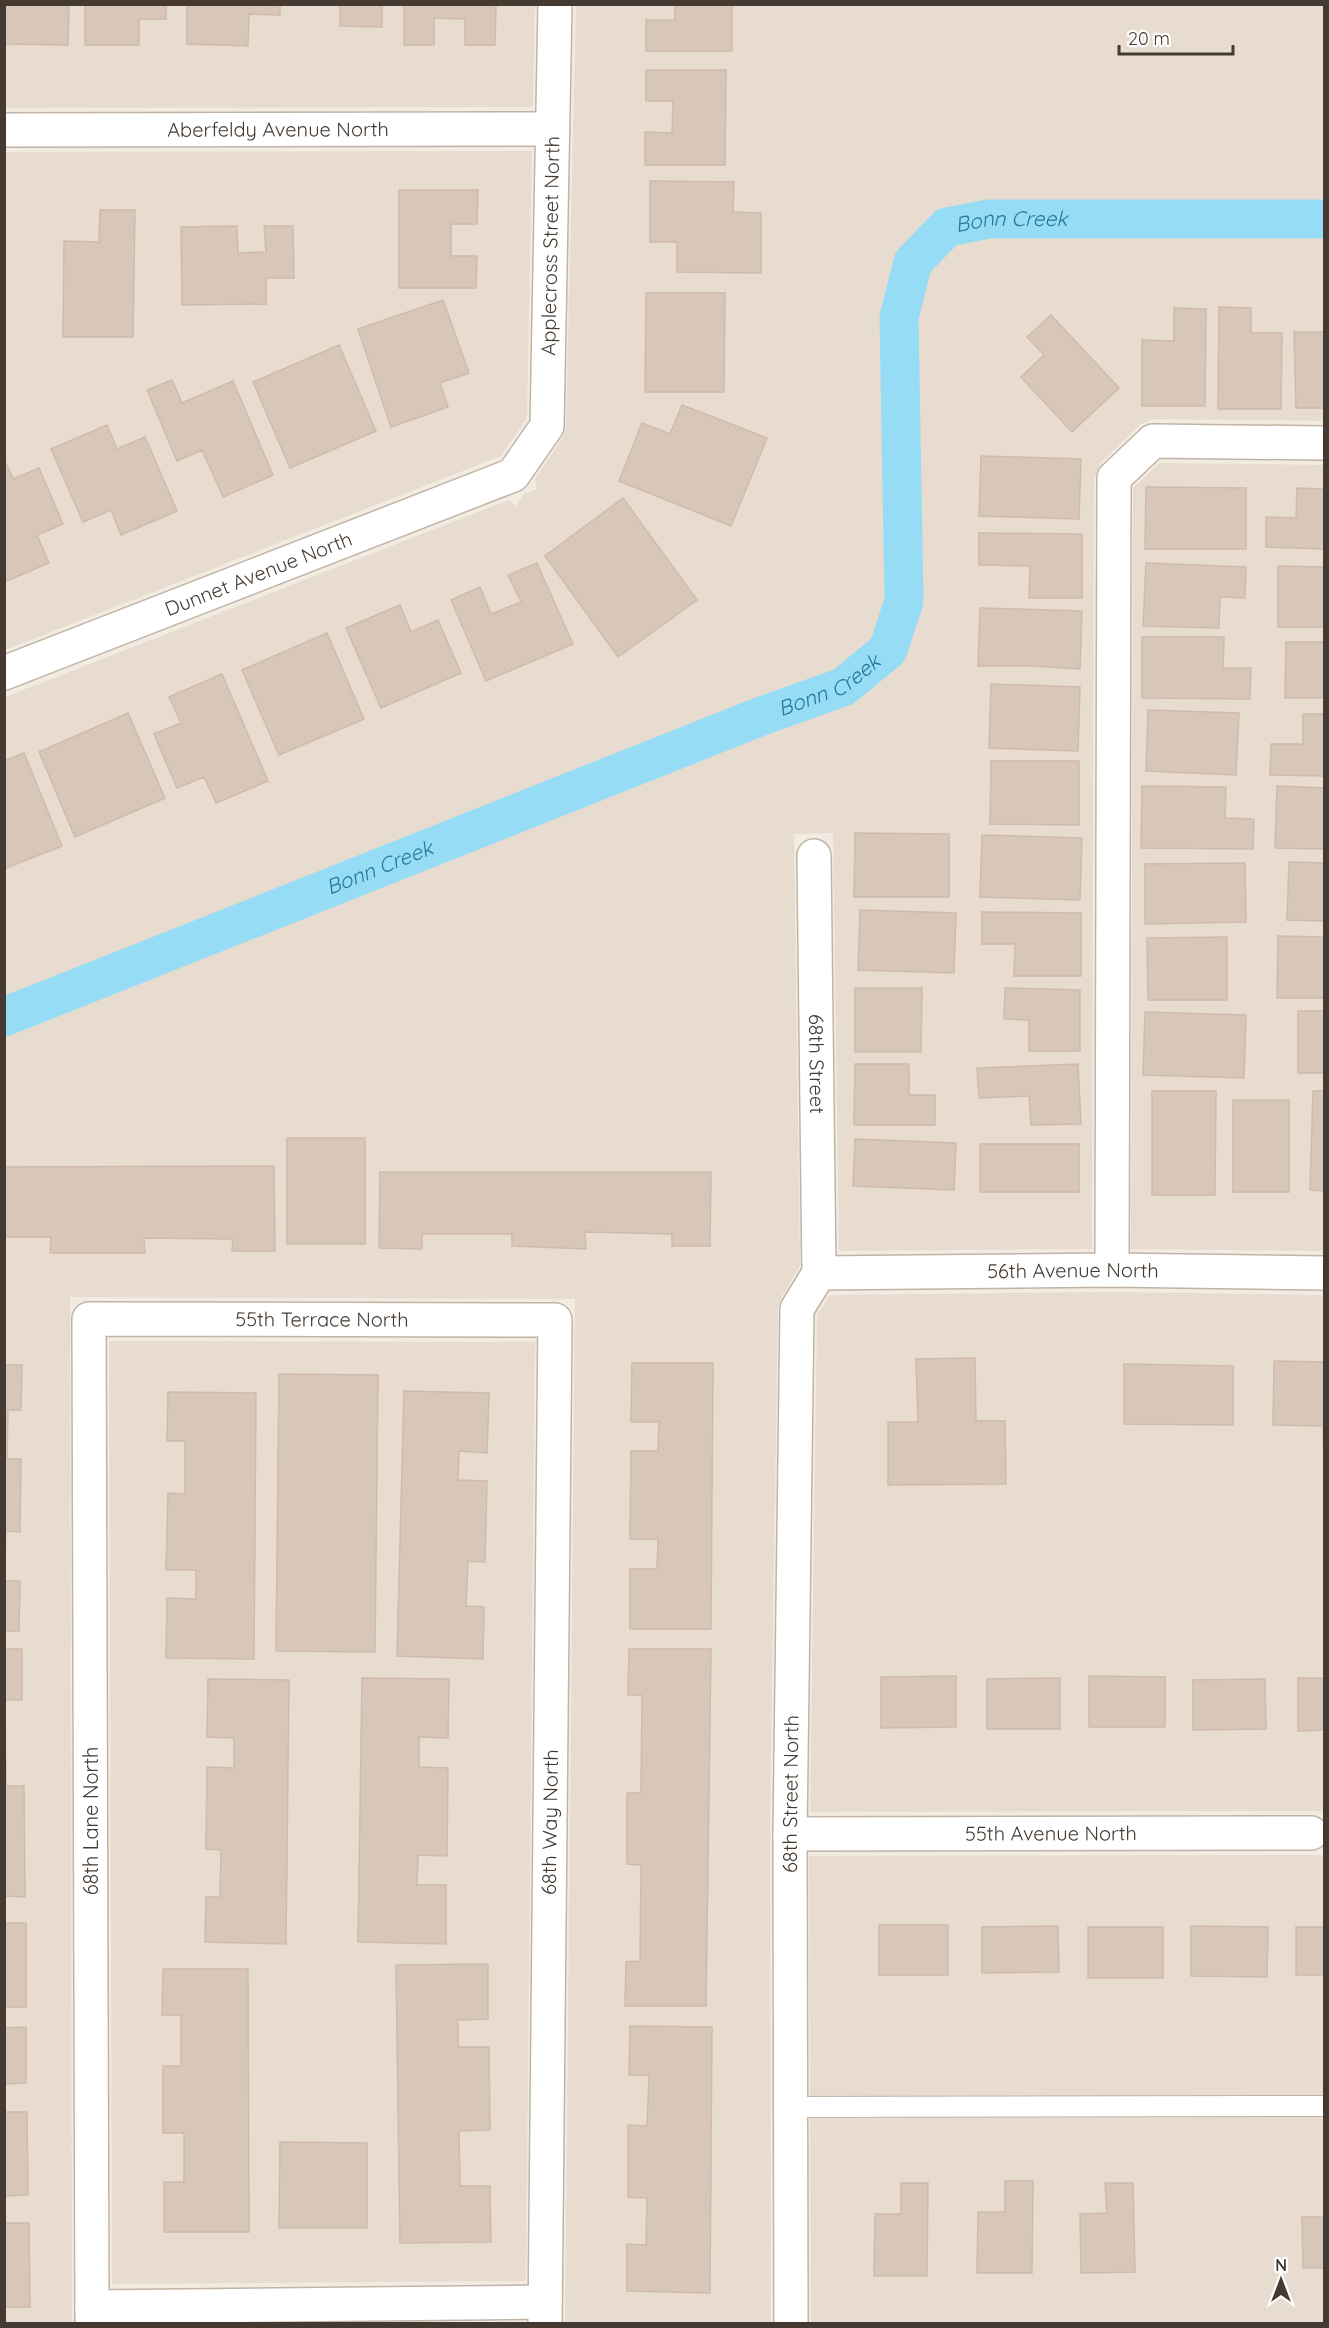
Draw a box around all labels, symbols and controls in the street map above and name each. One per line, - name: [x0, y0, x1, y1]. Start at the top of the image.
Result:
- scale bar: [1119, 18, 1233, 56]
- text: 20 m: [1128, 27, 1170, 50]
- street label: Aberfeldy Avenue North: [167, 116, 389, 142]
- street label: Applecross Street North: [535, 136, 564, 356]
- water label: Bonn Creek: [953, 204, 1069, 237]
- street label: Dunnet Avenue North: [161, 526, 355, 621]
- water label: Bonn Creek: [774, 647, 887, 721]
- water label: Bonn Creek: [322, 833, 438, 900]
- street label: 68th Street: [804, 1014, 830, 1114]
- street label: 56th Avenue North: [987, 1257, 1159, 1283]
- street label: 55th Terrace North: [235, 1306, 409, 1332]
- street label: 68th Street North: [777, 1715, 804, 1873]
- street label: 68th Lane North: [78, 1747, 103, 1895]
- street label: 68th Way North: [536, 1749, 563, 1895]
- street label: 55th Avenue North: [965, 1820, 1137, 1846]
- north arrow: [1251, 2250, 1311, 2310]
- text: N: [1275, 2255, 1287, 2275]

